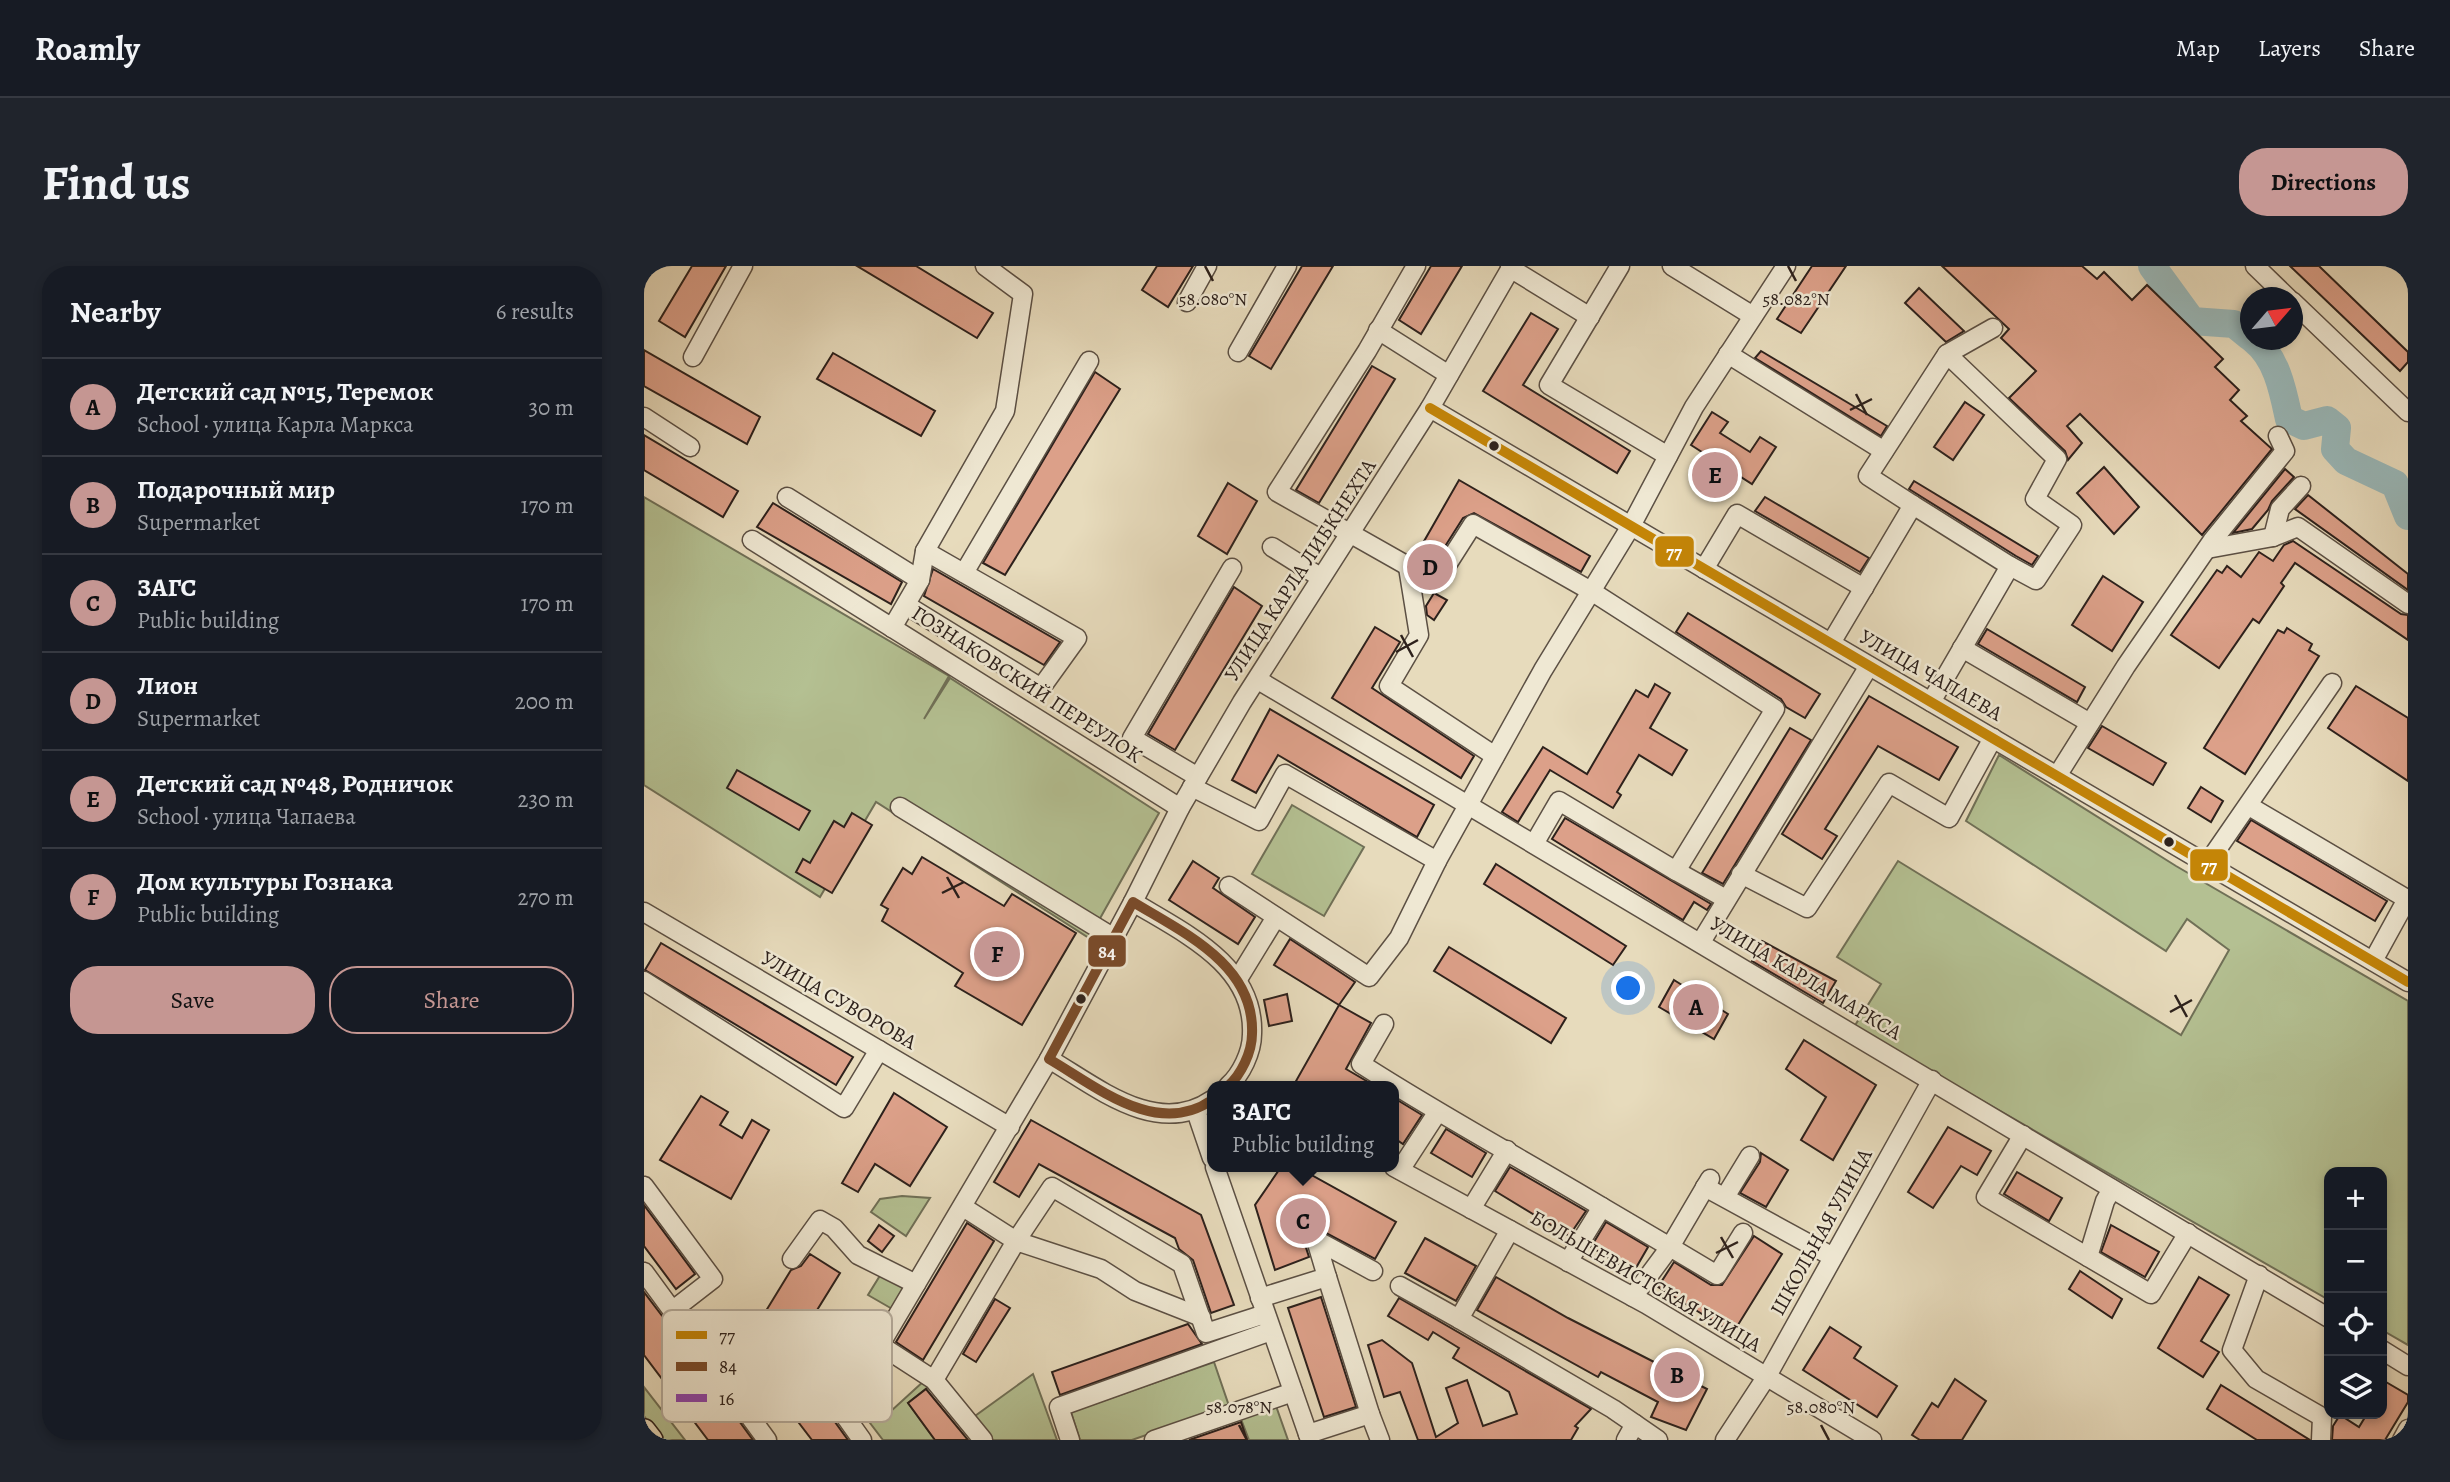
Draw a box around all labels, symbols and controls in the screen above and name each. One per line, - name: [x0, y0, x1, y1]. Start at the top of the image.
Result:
- text: Roamly: [35, 26, 140, 71]
- text: Map: [2176, 32, 2220, 64]
- text: Layers: [2258, 32, 2321, 64]
- text: Share: [2359, 32, 2415, 64]
- button: Directions: [2239, 148, 2408, 216]
- text: Find us: [42, 149, 190, 216]
- text: 58.080°N: [1179, 287, 1247, 311]
- text: 58.082°N: [1762, 287, 1830, 311]
- north arrow: [2240, 287, 2303, 350]
- text: Nearby: [70, 292, 161, 332]
- text: 6 results: [496, 296, 574, 327]
- text: Детский сад №15, Теремок: [137, 374, 434, 409]
- text: A: [86, 392, 100, 423]
- text: 30 m: [528, 392, 574, 423]
- text: School · улица Карла Маркса: [137, 409, 414, 440]
- unlabelled marker: [1487, 439, 1501, 453]
- pin: E: [1692, 449, 1738, 501]
- street label: УЛИЦА КАРЛА ЛИБКНЕХТА: [1218, 453, 1383, 686]
- text: Подарочный мир: [137, 472, 335, 507]
- text: B: [86, 490, 100, 521]
- text: 170 m: [521, 490, 574, 521]
- text: Supermarket: [137, 507, 260, 538]
- line badge: 77: [1654, 535, 1695, 568]
- text: 77: [1666, 539, 1683, 565]
- pin: D: [1407, 541, 1453, 593]
- text: ЗАГС: [137, 570, 197, 605]
- text: C: [86, 588, 100, 619]
- text: 170 m: [521, 588, 574, 619]
- street label: ГОЗНАКОВСКИЙ ПЕРЕУЛОК: [906, 599, 1148, 769]
- text: Public building: [137, 605, 279, 636]
- street label: УЛИЦА ЧАПАЕВА: [1854, 623, 2008, 728]
- text: Лион: [137, 668, 198, 703]
- text: D: [85, 686, 101, 717]
- text: 200 m: [515, 686, 574, 717]
- text: Supermarket: [137, 703, 260, 734]
- text: Детский сад №48, Родничок: [137, 766, 453, 801]
- text: E: [86, 784, 100, 815]
- text: 230 m: [518, 784, 574, 815]
- text: School · улица Чапаева: [137, 801, 356, 832]
- unlabelled marker: [2162, 835, 2176, 849]
- line badge: 77: [2189, 848, 2229, 882]
- text: 77: [2201, 853, 2218, 879]
- text: Дом культуры Гознака: [137, 864, 393, 899]
- text: F: [87, 882, 99, 913]
- text: 270 m: [517, 882, 574, 913]
- text: Public building: [137, 899, 279, 930]
- street label: УЛИЦА КАРЛА МАРКСА: [1705, 910, 1908, 1047]
- pin: F: [974, 928, 1020, 980]
- line badge: 84: [1087, 934, 1127, 968]
- text: 84: [1098, 939, 1116, 965]
- street label: УЛИЦА СУВОРОВА: [756, 944, 923, 1056]
- button: Save: [70, 966, 315, 1034]
- button: Share: [329, 966, 574, 1034]
- your location: [1611, 971, 1645, 1005]
- pin: A: [1673, 981, 1719, 1033]
- unlabelled marker: [1074, 992, 1088, 1006]
- popup: [1207, 1081, 1399, 1172]
- text: ЗАГС: [1232, 1094, 1291, 1129]
- text: Public building: [1232, 1129, 1374, 1160]
- street label: ШКОЛЬНАЯ УЛИЦА: [1763, 1143, 1879, 1321]
- map controls: [2324, 1167, 2387, 1419]
- button: +: [2324, 1167, 2387, 1230]
- pin: C: [1280, 1195, 1326, 1247]
- street label: БОЛЬШЕВИСТСКАЯ УЛИЦА: [1525, 1203, 1767, 1359]
- button: −: [2324, 1230, 2387, 1293]
- button: locate: [2324, 1293, 2387, 1356]
- legend: [662, 1310, 892, 1422]
- text: 77: [719, 1323, 735, 1349]
- pin: B: [1654, 1349, 1700, 1401]
- text: 84: [719, 1354, 737, 1380]
- button: layers: [2324, 1356, 2387, 1419]
- text: 16: [719, 1386, 734, 1412]
- text: 58.078°N: [1206, 1395, 1272, 1419]
- text: 58.080°N: [1787, 1395, 1855, 1419]

